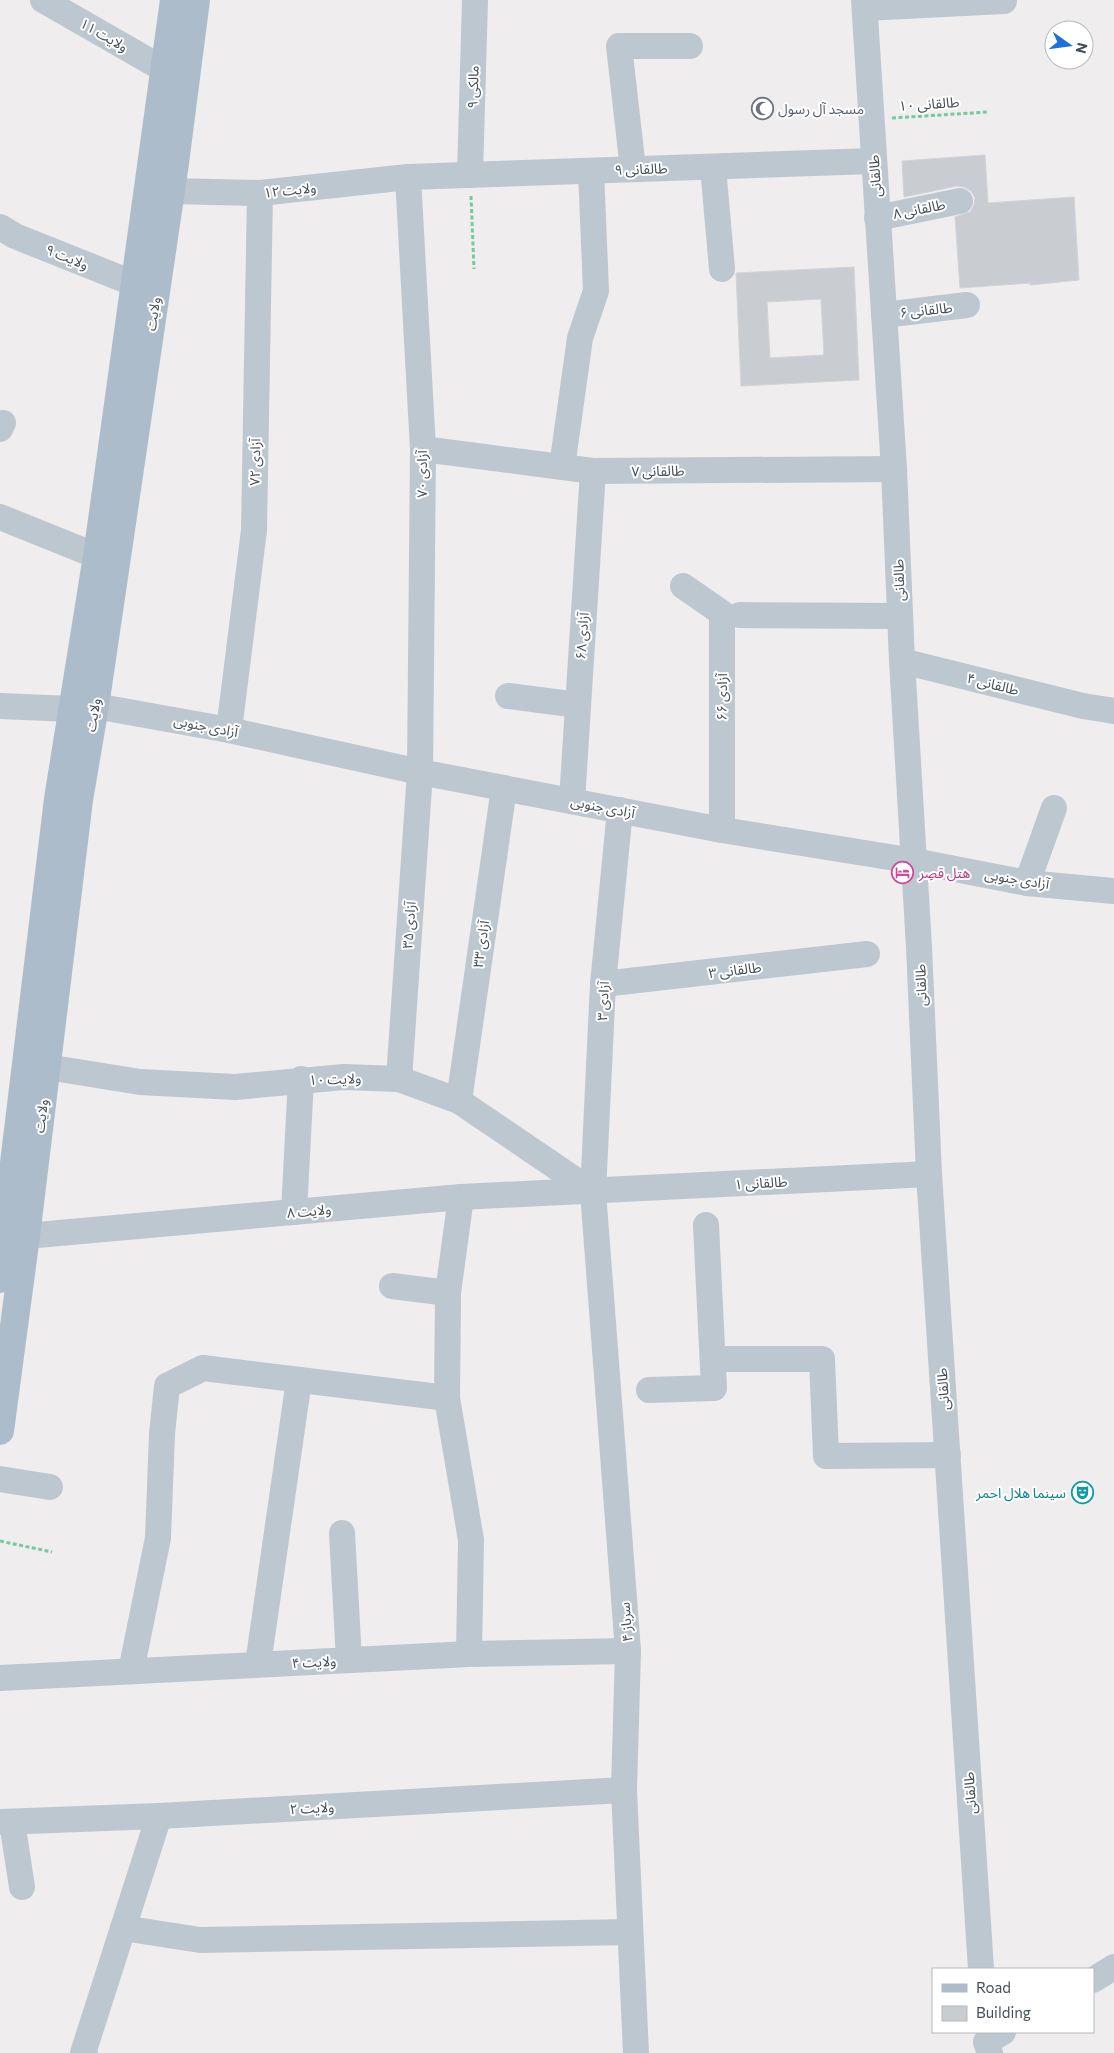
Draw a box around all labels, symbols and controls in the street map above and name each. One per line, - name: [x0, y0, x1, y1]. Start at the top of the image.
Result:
- street label: ولایت ۱۱: [77, 14, 131, 56]
- north arrow: [1044, 20, 1094, 70]
- text: N: [1073, 41, 1092, 55]
- street label: مالکی ۹: [463, 65, 483, 109]
- street label: طالقانی ۱۰: [898, 93, 960, 115]
- mosque icon: مسجد آل رسول: [750, 97, 774, 121]
- place label: مسجد آل رسول: [778, 100, 864, 118]
- street label: طالقانی: [865, 154, 885, 198]
- street label: طالقانی ۹: [614, 159, 668, 179]
- street label: ولایت ۱۲: [263, 178, 317, 202]
- street label: طالقانی ۸: [891, 195, 947, 223]
- street label: ولایت ۹: [43, 240, 91, 274]
- street label: ولایت: [142, 296, 164, 332]
- street label: طالقانی ۶: [899, 298, 953, 322]
- street label: آزادی ۷۲: [246, 437, 264, 486]
- street label: آزادی ۷۰: [413, 449, 431, 498]
- street label: طالقانی ۷: [631, 462, 685, 480]
- street label: طالقانی: [889, 559, 909, 601]
- street label: آزادی ۶۸: [571, 611, 593, 660]
- street label: طالقانی ۴: [965, 669, 1021, 699]
- street label: آزادی ۶۶: [713, 672, 731, 721]
- street label: ولایت: [81, 697, 105, 733]
- street label: آزادی جنوبی: [172, 711, 241, 741]
- street label: آزادی جنوبی: [569, 792, 638, 822]
- hotel icon: هتل قصِر: [891, 861, 915, 885]
- place label: هتل قصِر: [918, 864, 970, 882]
- street label: آزادی جنوبی: [983, 865, 1051, 893]
- street label: آزادی ۳۵: [398, 900, 420, 949]
- street label: آزادی ۳۳: [469, 918, 493, 969]
- street label: طالقانی ۳: [708, 958, 762, 982]
- street label: طالقانی: [911, 964, 931, 1006]
- street label: آزادی ۳: [593, 980, 613, 1021]
- street label: ولایت ۱۰: [308, 1069, 362, 1089]
- street label: ولایت: [30, 1098, 52, 1134]
- street label: طالقانی ۱: [734, 1173, 788, 1193]
- street label: ولایت ۸: [286, 1200, 332, 1222]
- street label: طالقانی: [933, 1367, 953, 1411]
- theatre icon: سینما هلال احمر: [1070, 1481, 1094, 1505]
- place label: سینما هلال احمر: [975, 1484, 1066, 1502]
- street label: سرباز ۴: [616, 1602, 636, 1642]
- street label: ولایت ۴: [291, 1652, 337, 1672]
- street label: طالقانی: [960, 1771, 980, 1815]
- street label: ولایت ۲: [289, 1798, 335, 1818]
- legend: [932, 1968, 1094, 2033]
- text: Road: [976, 1978, 1011, 1996]
- text: Building: [976, 2003, 1031, 2021]

